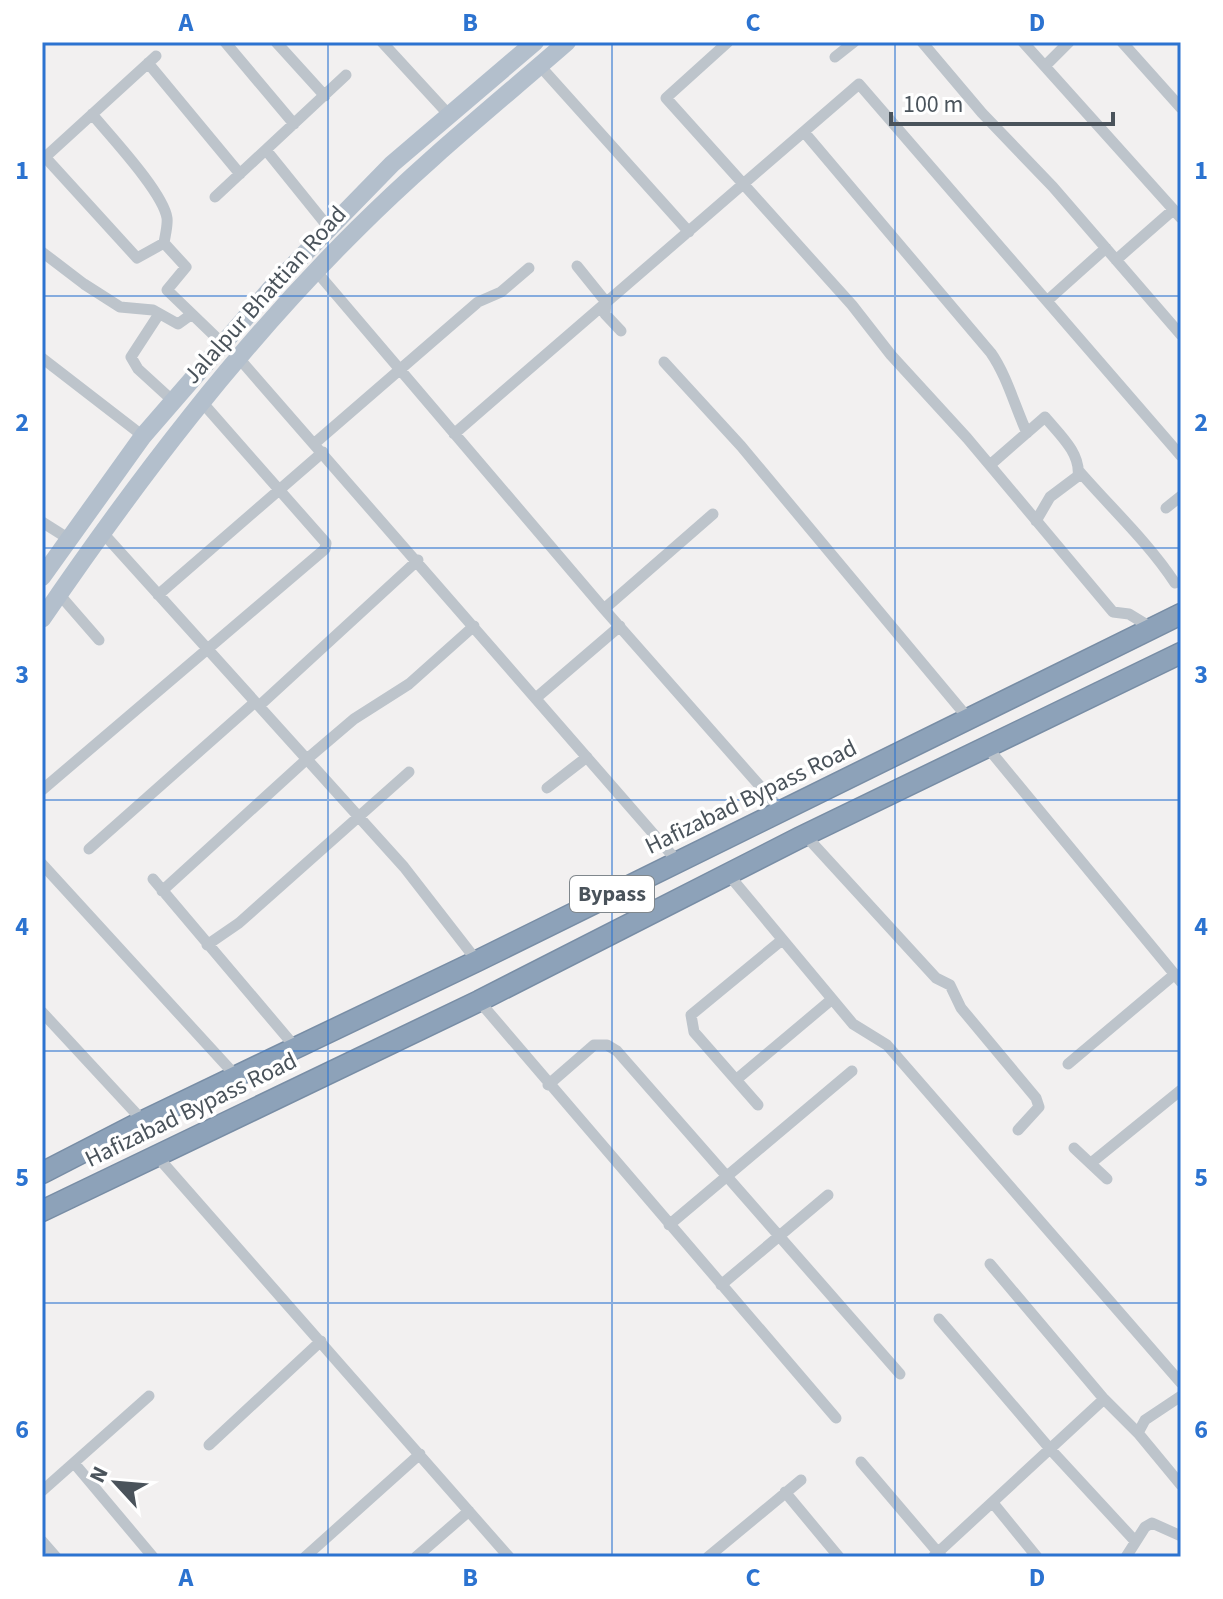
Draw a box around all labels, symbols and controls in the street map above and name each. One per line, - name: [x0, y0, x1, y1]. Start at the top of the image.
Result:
- text: A: [178, 4, 195, 41]
- text: B: [462, 4, 478, 41]
- text: C: [745, 4, 761, 41]
- text: D: [1029, 4, 1045, 41]
- scale bar: [891, 76, 1113, 126]
- text: 100 m: [903, 87, 963, 122]
- text: 1: [15, 152, 29, 189]
- text: 1: [1194, 152, 1208, 189]
- street label: Jalalpur Bhattian Road: [175, 198, 355, 392]
- text: 2: [15, 404, 29, 441]
- text: 2: [1194, 404, 1208, 441]
- text: 3: [15, 656, 29, 693]
- text: 3: [1194, 656, 1208, 693]
- street label: Hafizabad Bypass Road: [639, 730, 863, 864]
- road number: Bypass: [570, 876, 654, 912]
- text: 4: [15, 908, 29, 945]
- text: 4: [1194, 908, 1208, 945]
- street label: Hafizabad Bypass Road: [79, 1043, 303, 1177]
- text: 5: [15, 1159, 29, 1196]
- text: 5: [1194, 1159, 1208, 1196]
- text: 6: [15, 1411, 29, 1448]
- text: 6: [1194, 1411, 1208, 1448]
- north arrow: [76, 1443, 156, 1523]
- text: N: [81, 1461, 117, 1488]
- text: A: [178, 1559, 195, 1596]
- text: B: [462, 1559, 478, 1596]
- text: C: [745, 1559, 761, 1596]
- text: D: [1029, 1559, 1045, 1596]

